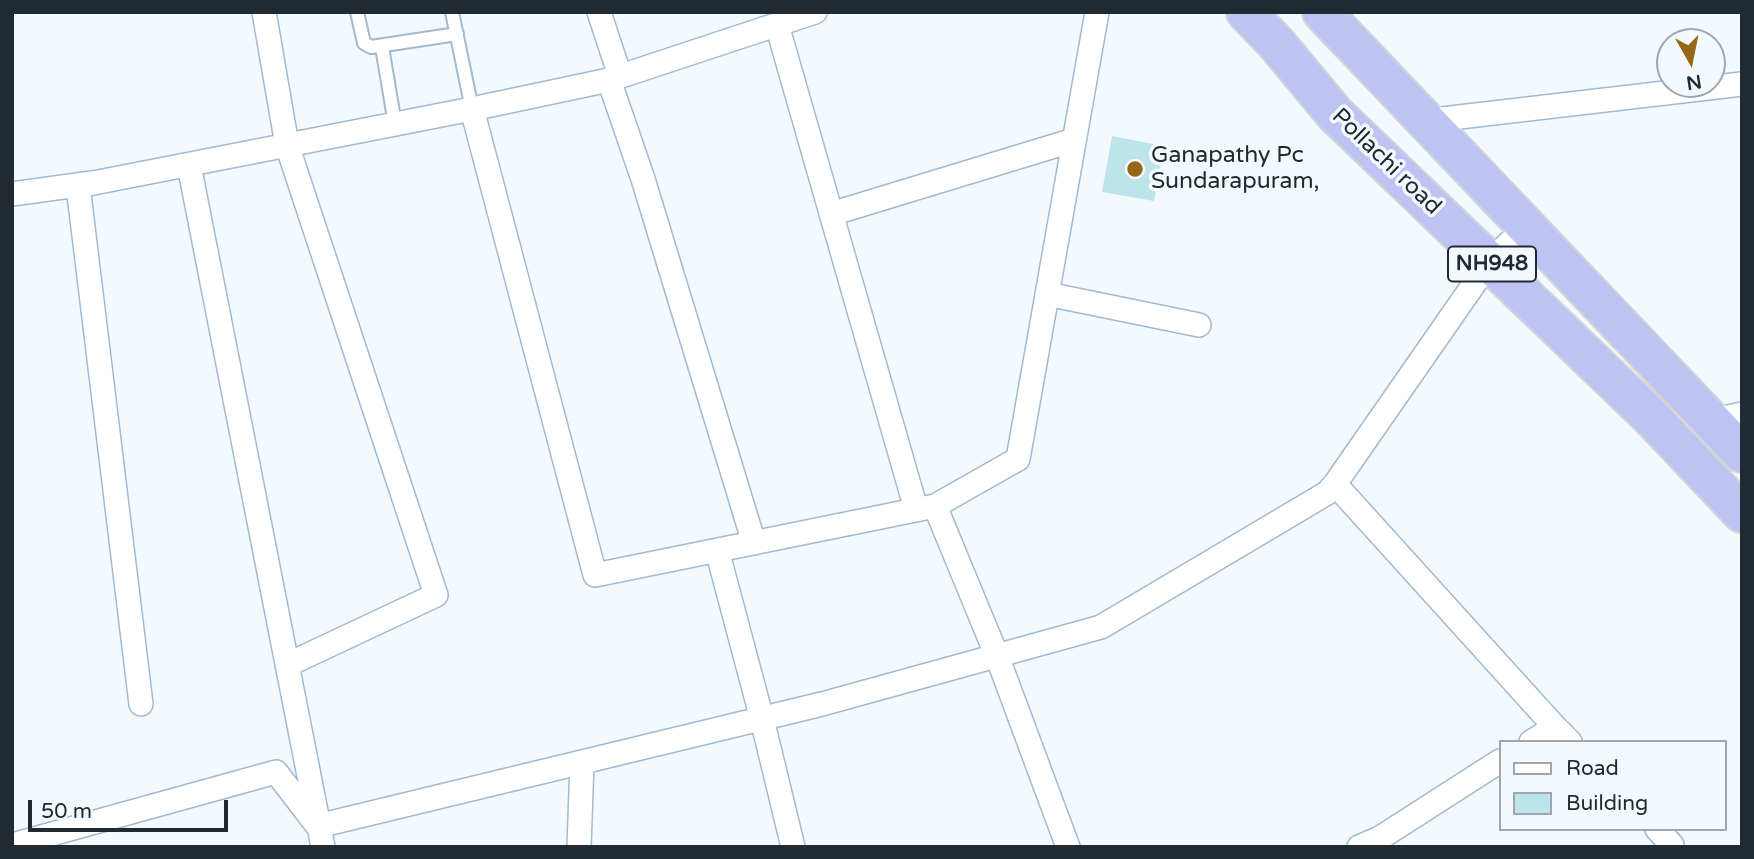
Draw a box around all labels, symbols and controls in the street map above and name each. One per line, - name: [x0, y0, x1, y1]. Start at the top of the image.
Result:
- north arrow: [1656, 28, 1726, 98]
- text: N: [1685, 70, 1703, 94]
- street label: Pollachi road: [1326, 103, 1446, 221]
- place label: Ganapathy Pc Sundarapuram,: [1151, 142, 1319, 196]
- marker: Ganapathy Pc Sundarapuram,: [1125, 159, 1145, 179]
- road number: NH948: [1448, 246, 1536, 282]
- legend: [1498, 740, 1726, 831]
- text: Road: [1566, 756, 1619, 781]
- scale bar: [32, 786, 231, 830]
- text: Building: [1566, 791, 1648, 816]
- text: 50 m: [41, 799, 92, 824]

